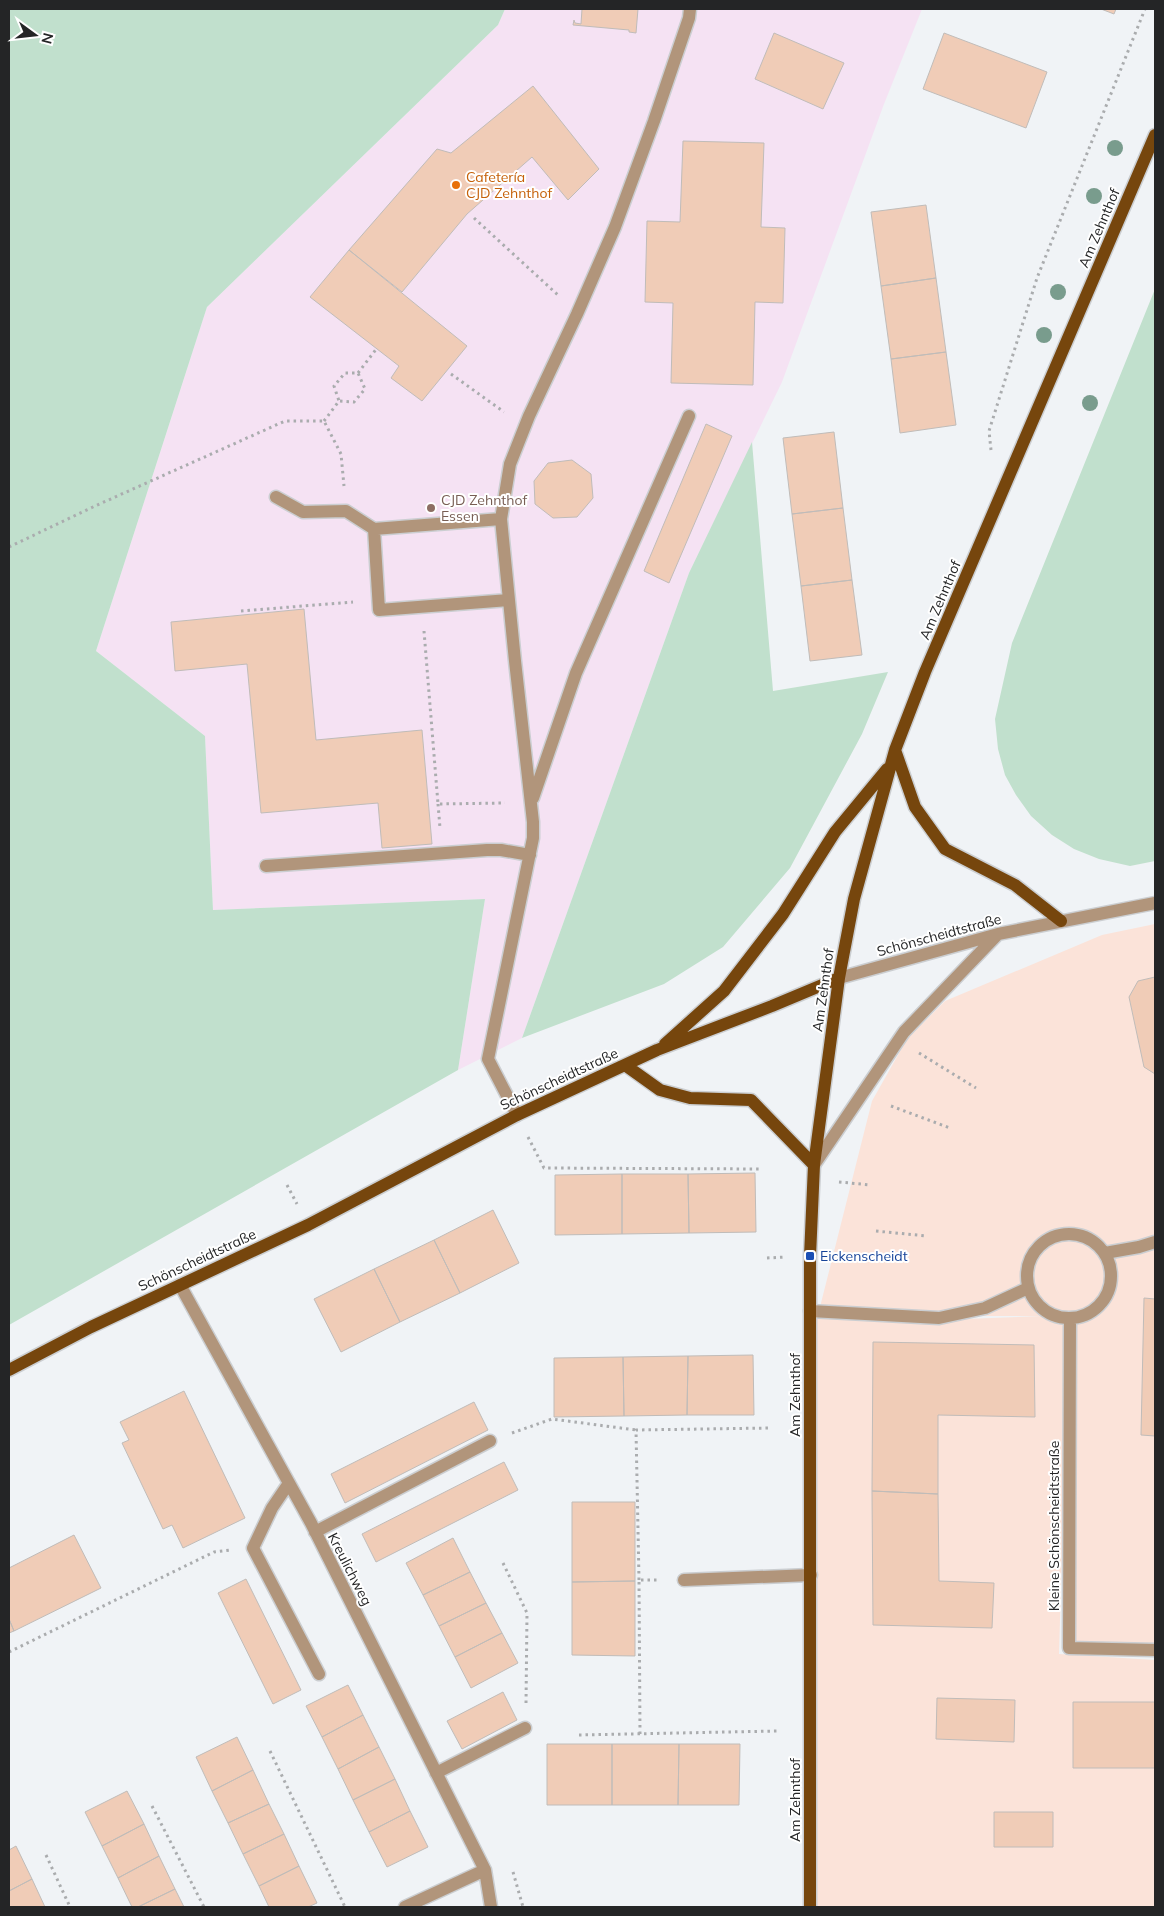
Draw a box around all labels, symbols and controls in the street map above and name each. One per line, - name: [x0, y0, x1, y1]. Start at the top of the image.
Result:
- north arrow: [10, 10, 60, 60]
- text: N: [37, 31, 58, 46]
- place label: Cafetería CJD Zehnthof: [466, 168, 552, 202]
- marker: Cafetería CJD Zehnthof: [450, 179, 462, 191]
- street label: Am Zehnthof: [1074, 186, 1124, 270]
- place label: CJD Zehnthof Essen: [441, 491, 527, 525]
- marker: CJD Zehnthof Essen: [425, 502, 437, 514]
- street label: Am Zehnthof: [915, 558, 965, 642]
- street label: Schönscheidtstraße: [875, 910, 1003, 960]
- street label: Am Zehnthof: [808, 947, 838, 1033]
- street label: Schönscheidtstraße: [497, 1044, 621, 1114]
- street label: Schönscheidtstraße: [135, 1225, 259, 1295]
- place label: Eickenscheidt: [820, 1247, 908, 1265]
- marker: Eickenscheidt: [804, 1250, 816, 1262]
- street label: Am Zehnthof: [786, 1353, 804, 1437]
- street label: Kleine Schönscheidtstraße: [1045, 1441, 1063, 1611]
- street label: Kreulichweg: [324, 1530, 376, 1608]
- street label: Am Zehnthof: [786, 1758, 804, 1842]

